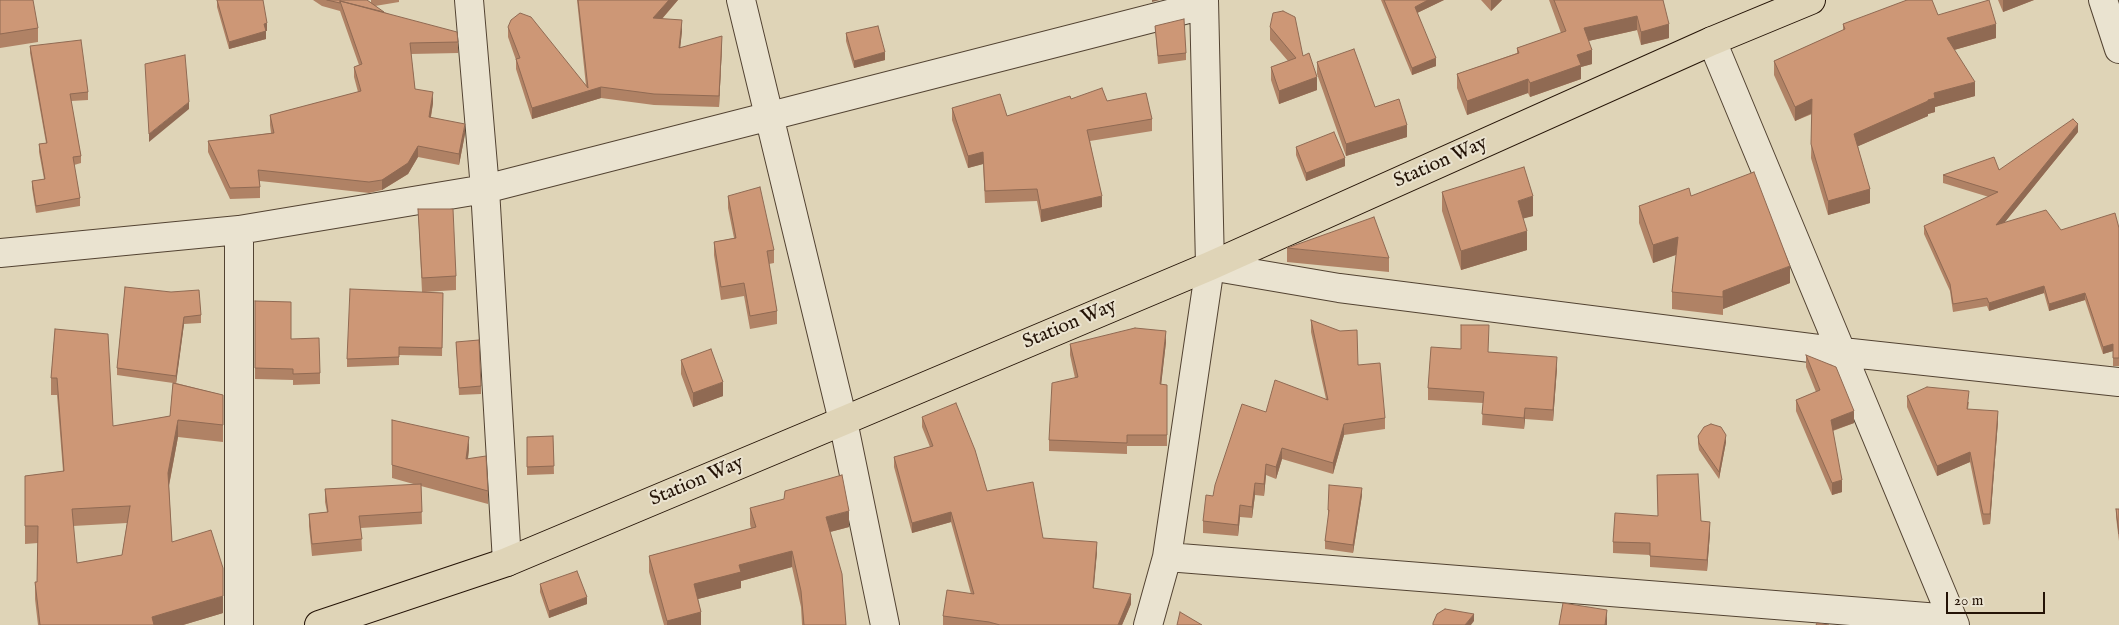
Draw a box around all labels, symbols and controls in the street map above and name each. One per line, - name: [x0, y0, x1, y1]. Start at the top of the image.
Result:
- street label: Station Way: [1391, 132, 1491, 194]
- street label: Station Way: [1019, 294, 1121, 356]
- street label: Station Way: [646, 451, 748, 513]
- scale bar: [1949, 582, 2048, 614]
- text: 20 m: [1954, 591, 1983, 610]

